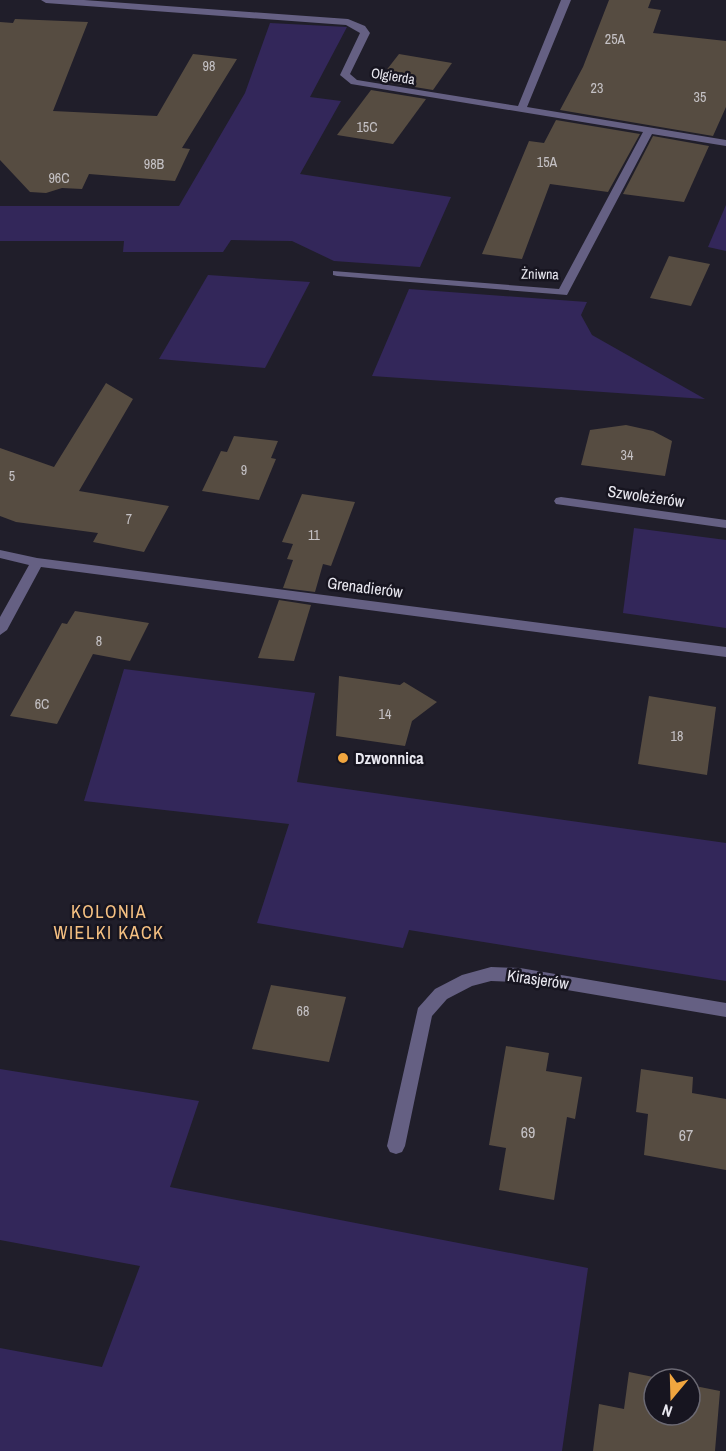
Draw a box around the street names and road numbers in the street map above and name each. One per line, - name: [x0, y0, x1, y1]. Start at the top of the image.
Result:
- street label: Olgierda: [370, 64, 417, 88]
- street label: Żniwna: [521, 265, 560, 283]
- street label: Szwoleżerów: [606, 480, 686, 512]
- street label: Grenadierów: [326, 571, 405, 603]
- street label: Kirasjerów: [506, 964, 571, 994]

